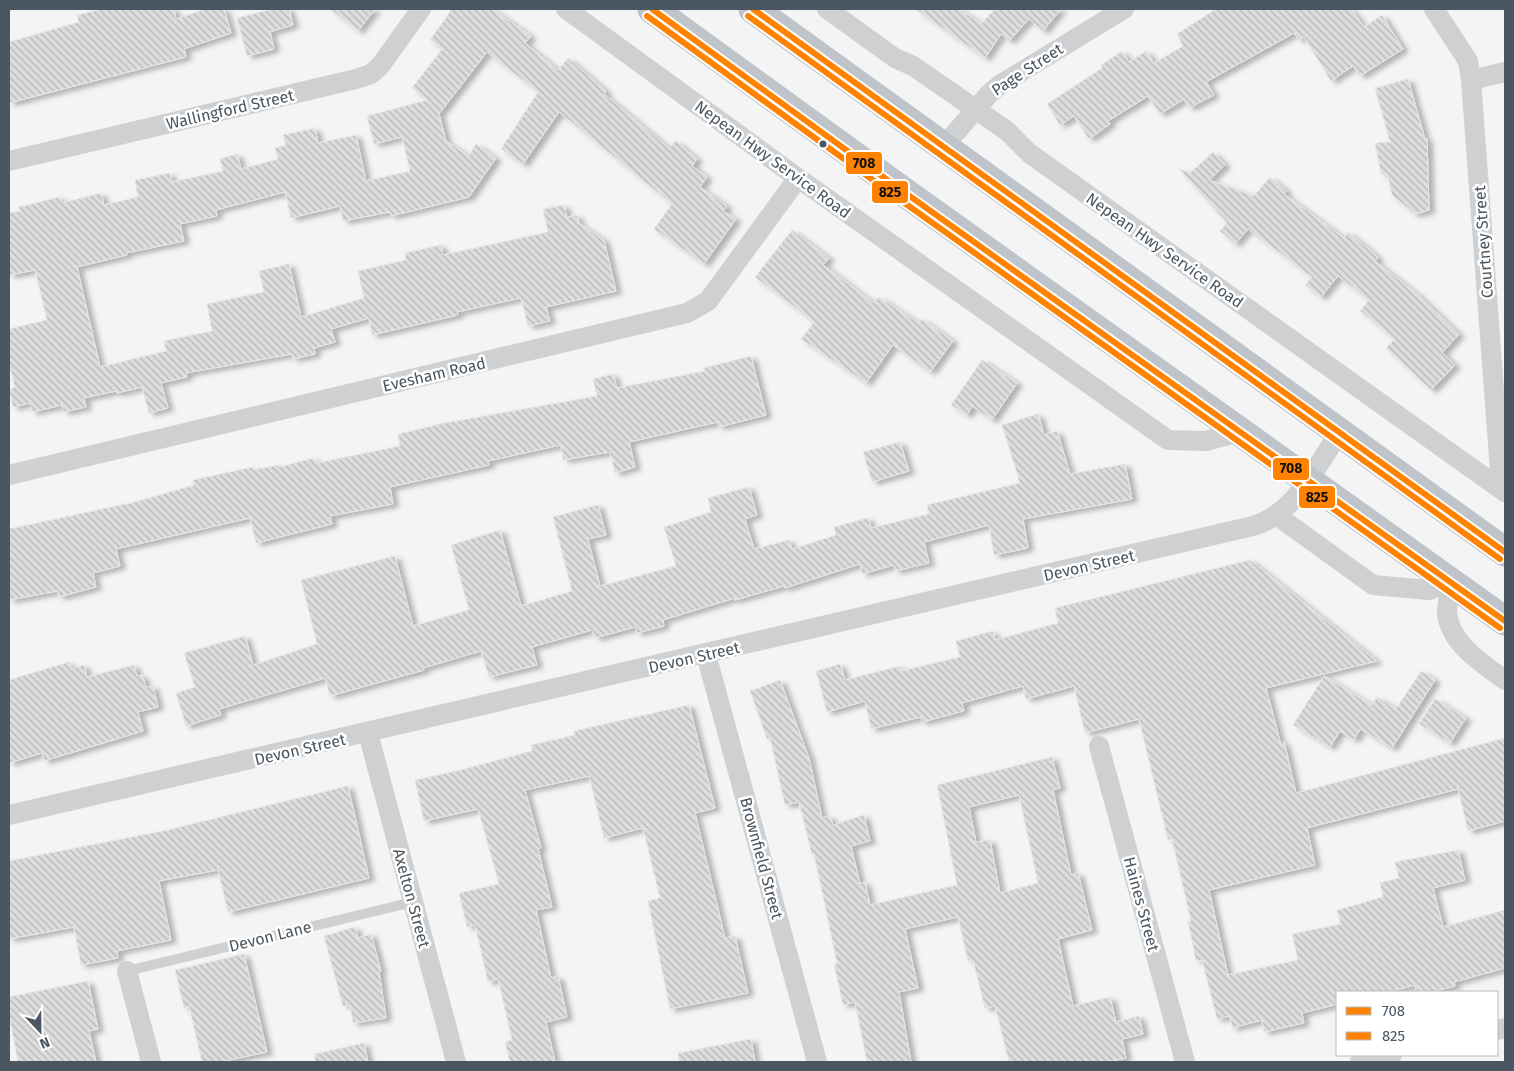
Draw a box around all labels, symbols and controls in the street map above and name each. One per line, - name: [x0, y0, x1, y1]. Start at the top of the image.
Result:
- street label: Page Street: [988, 39, 1067, 100]
- street label: Wallingford Street: [164, 86, 296, 133]
- street label: Nepean Hwy Service Road: [691, 97, 854, 222]
- unlabelled marker: [818, 139, 828, 149]
- line badge: 708: [845, 151, 883, 175]
- text: 708: [853, 155, 875, 172]
- line badge: 825: [871, 180, 909, 204]
- text: 825: [879, 184, 902, 201]
- street label: Courtney Street: [1470, 185, 1497, 299]
- street label: Nepean Hwy Service Road: [1082, 189, 1247, 312]
- street label: Evesham Road: [381, 353, 487, 396]
- line badge: 708: [1272, 457, 1310, 481]
- text: 708: [1280, 460, 1302, 477]
- line badge: 825: [1298, 485, 1336, 509]
- text: 825: [1306, 489, 1329, 506]
- street label: Devon Street: [1042, 546, 1137, 585]
- street label: Devon Street: [647, 638, 742, 677]
- street label: Devon Street: [253, 730, 348, 769]
- street label: Brownfield Street: [736, 795, 787, 921]
- street label: Axelton Street: [389, 846, 434, 950]
- street label: Haines Street: [1120, 855, 1163, 954]
- street label: Devon Lane: [227, 917, 313, 956]
- legend: [1336, 991, 1499, 1056]
- text: 708: [1382, 1002, 1405, 1020]
- north arrow: [15, 1006, 65, 1056]
- text: 825: [1382, 1027, 1405, 1045]
- text: N: [37, 1033, 52, 1052]

